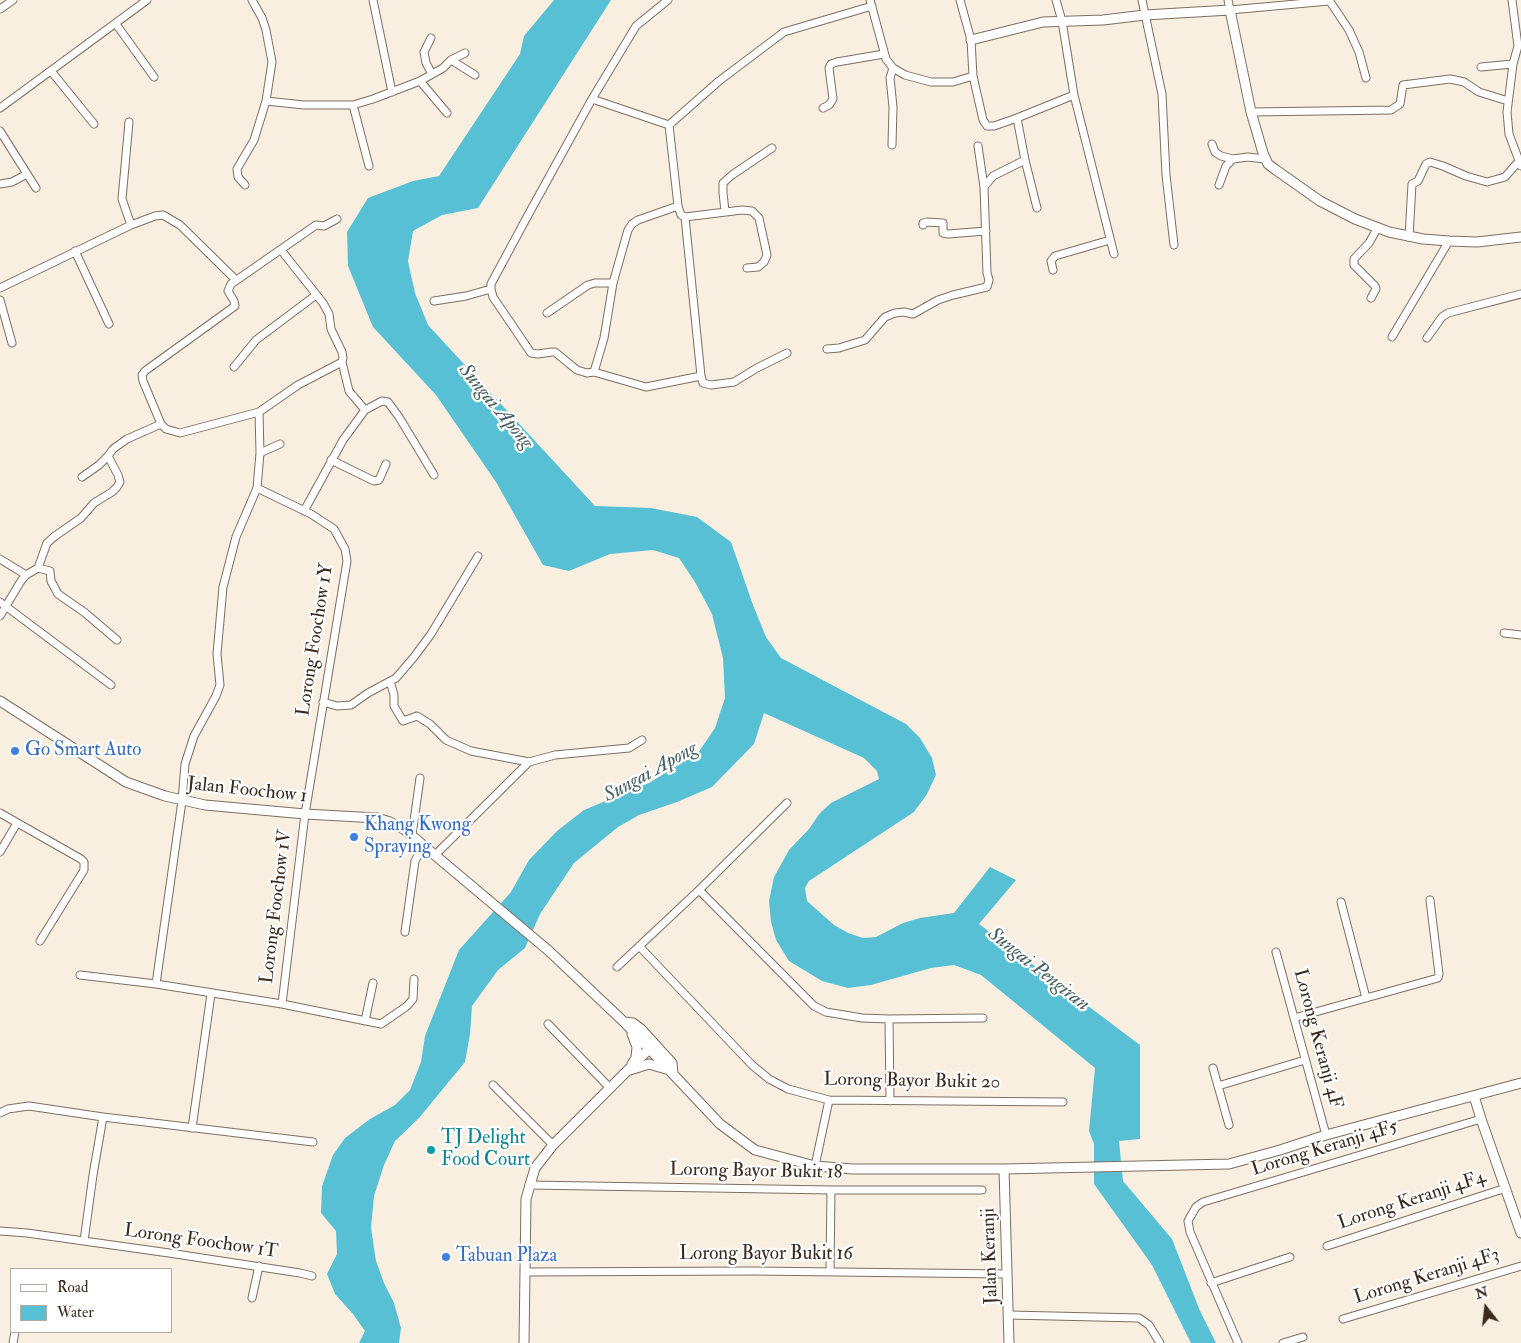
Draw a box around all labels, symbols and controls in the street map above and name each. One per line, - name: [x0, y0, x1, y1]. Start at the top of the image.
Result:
- water label: Sungai Apong: [453, 360, 537, 454]
- street label: Lorong Foochow 1Y: [293, 562, 339, 718]
- water label: Sungai Apong: [600, 737, 702, 809]
- place label: Go Smart Auto: [25, 740, 141, 762]
- marker: Go Smart Auto: [9, 745, 21, 757]
- street label: Jalan Foochow 1: [186, 773, 308, 809]
- place label: Khang Kwong Spraying: [364, 815, 471, 859]
- street label: Lorong Foochow 1V: [256, 829, 298, 985]
- marker: Khang Kwong Spraying: [348, 831, 360, 843]
- water label: Sungai Pengiran: [982, 923, 1094, 1017]
- street label: Lorong Keranji 4F: [1287, 967, 1347, 1111]
- street label: Lorong Bayor Bukit 20: [823, 1069, 1001, 1095]
- street label: Lorong Keranji 4F5: [1249, 1116, 1401, 1182]
- place label: TJ Delight Food Court: [441, 1128, 530, 1172]
- marker: TJ Delight Food Court: [425, 1144, 437, 1156]
- street label: Lorong Bayor Bukit 18: [669, 1159, 843, 1185]
- street label: Lorong Keranji 4F4: [1335, 1166, 1489, 1236]
- street label: Jalan Keranji: [978, 1207, 1004, 1305]
- street label: Lorong Foochow 1T: [123, 1220, 279, 1264]
- street label: Lorong Bayor Bukit 16: [679, 1244, 853, 1266]
- street label: Lorong Keranji 4F3: [1352, 1244, 1502, 1310]
- place label: Tabuan Plaza: [456, 1246, 557, 1268]
- marker: Tabuan Plaza: [440, 1251, 452, 1263]
- legend: [10, 1268, 172, 1333]
- text: Road: [57, 1278, 88, 1297]
- north arrow: [1461, 1283, 1511, 1333]
- text: N: [1473, 1283, 1490, 1303]
- text: Water: [57, 1303, 94, 1322]

